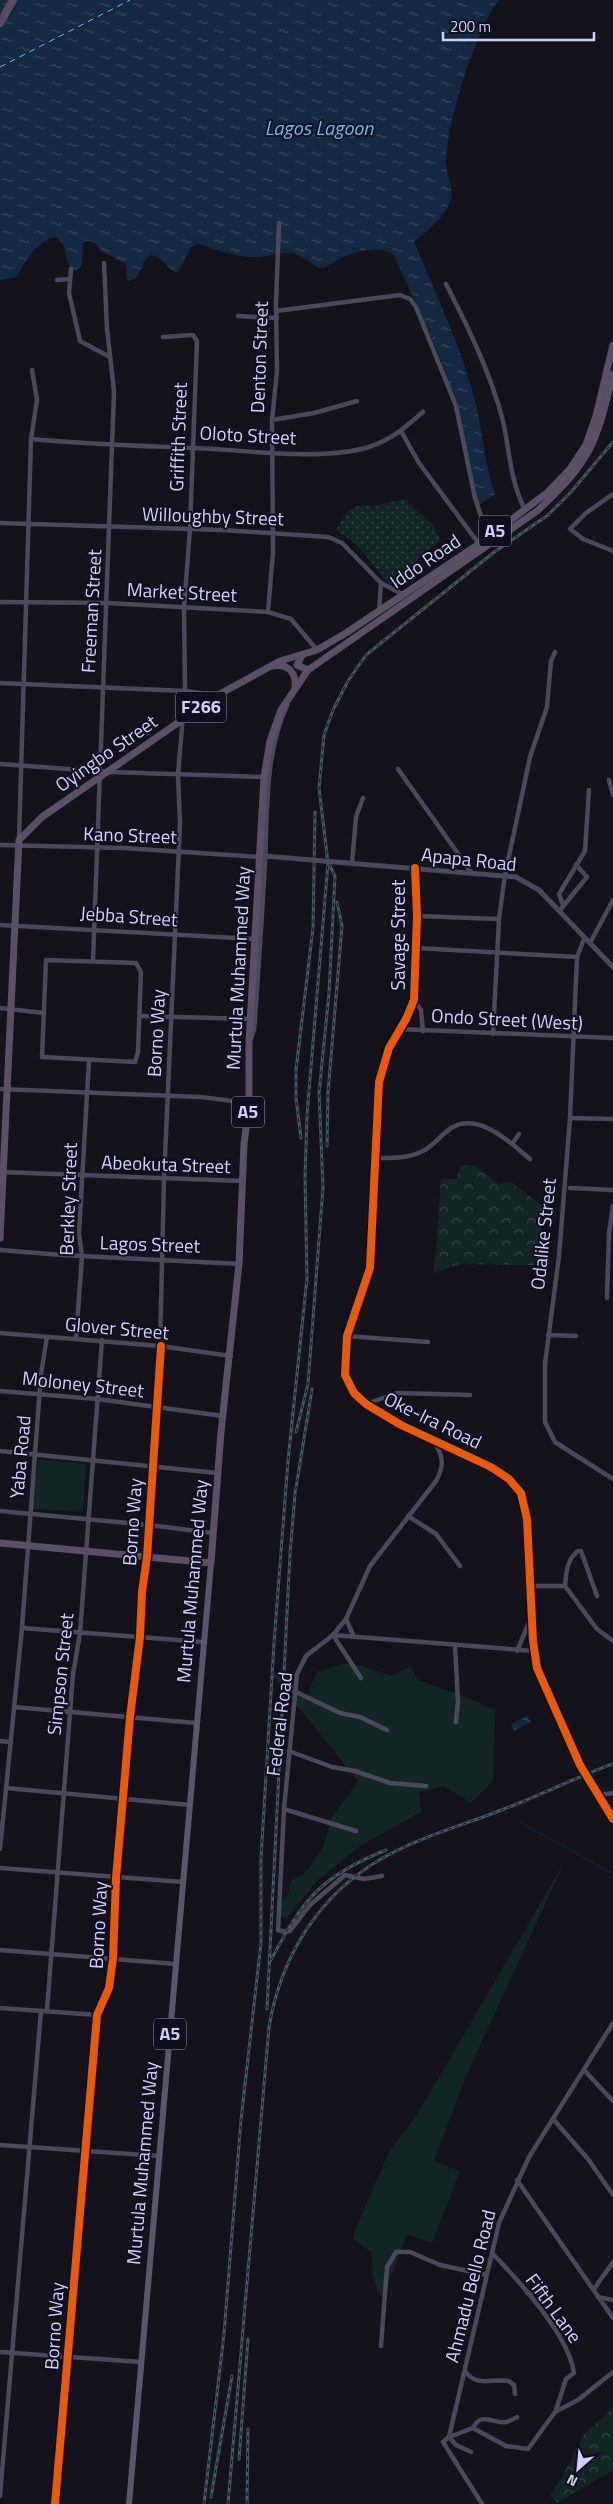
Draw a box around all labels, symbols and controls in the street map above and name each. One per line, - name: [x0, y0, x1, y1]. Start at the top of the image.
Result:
- scale bar: [443, 10, 594, 42]
- text: 200 m: [450, 15, 491, 38]
- water label: Lagos Lagoon: [265, 112, 374, 143]
- street label: Denton Street: [242, 300, 275, 413]
- street label: Griffith Street: [161, 382, 194, 492]
- street label: Oloto Street: [199, 417, 297, 452]
- street label: Willoughby Street: [142, 499, 285, 532]
- road number: A5: [479, 516, 511, 546]
- street label: Iddo Road: [383, 526, 466, 595]
- street label: Freeman Street: [73, 548, 108, 674]
- street label: Market Street: [126, 574, 238, 609]
- road number: F266: [176, 692, 226, 722]
- street label: Oyingbo Street: [49, 706, 163, 799]
- street label: Kano Street: [83, 818, 178, 851]
- street label: Apapa Road: [420, 839, 518, 878]
- street label: Murtula Muhammed Way: [218, 865, 257, 1071]
- street label: Savage Street: [383, 879, 412, 990]
- street label: Jebba Street: [79, 898, 179, 933]
- street label: Borno Way: [139, 988, 172, 1078]
- street label: Ondo Street (West): [430, 1000, 584, 1037]
- road number: A5: [232, 1096, 264, 1128]
- street label: Berkley Street: [51, 1142, 84, 1256]
- street label: Abeokuta Street: [101, 1147, 232, 1180]
- street label: Odalike Street: [522, 1176, 563, 1291]
- street label: Lagos Street: [99, 1227, 201, 1260]
- street label: Glover Street: [64, 1309, 171, 1347]
- street label: Moloney Street: [21, 1363, 146, 1404]
- street label: Oke-Ira Road: [379, 1383, 487, 1456]
- street label: Yaba Road: [1, 1414, 38, 1500]
- street label: Borno Way: [114, 1477, 149, 1567]
- street label: Murtula Muhammed Way: [168, 1478, 215, 1684]
- street label: Simpson Street: [39, 1611, 80, 1736]
- street label: Federal Road: [258, 1670, 299, 1778]
- street label: Borno Way: [81, 1880, 114, 1970]
- road number: A5: [154, 2018, 186, 2050]
- street label: Murtula Muhammed Way: [118, 2060, 165, 2266]
- street label: Ahmadu Bello Road: [436, 2206, 503, 2365]
- street label: Fifth Lane: [519, 2267, 590, 2349]
- street label: Borno Way: [36, 2281, 71, 2371]
- north arrow: [553, 2444, 603, 2494]
- text: N: [563, 2469, 581, 2493]

